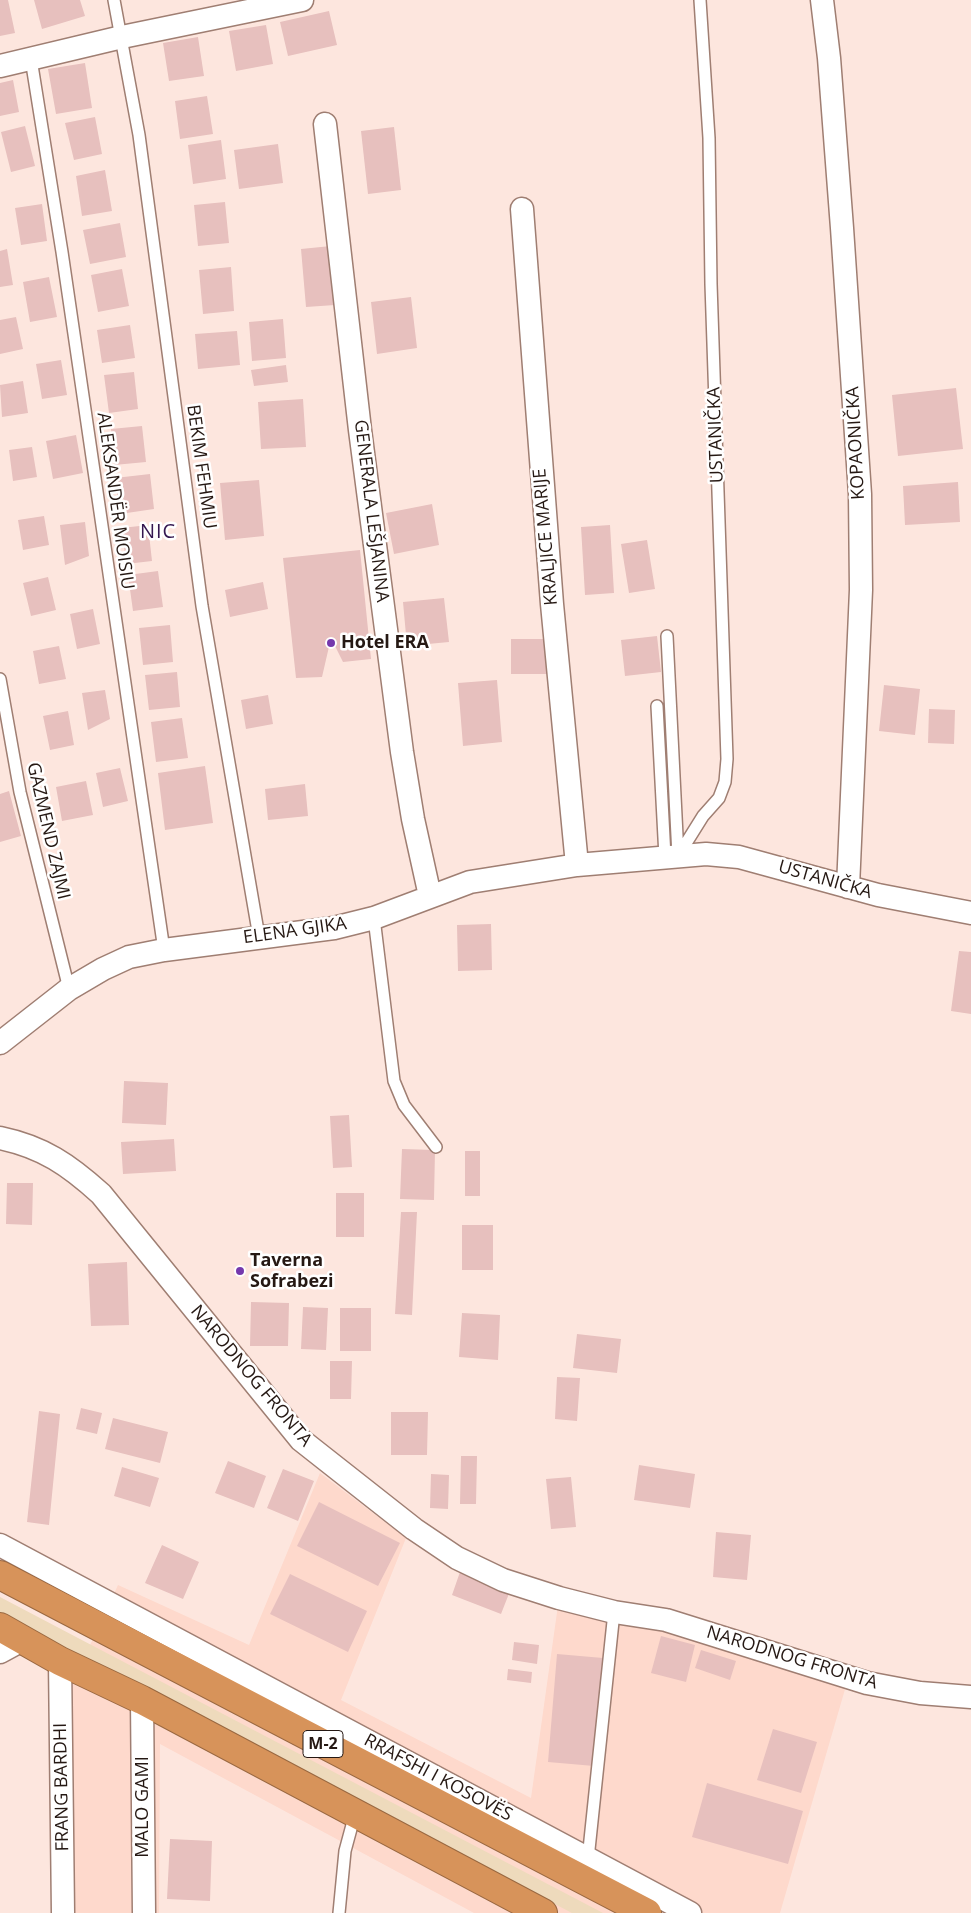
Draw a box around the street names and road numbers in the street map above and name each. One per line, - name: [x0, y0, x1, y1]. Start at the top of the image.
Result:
- street label: USTANIČKA: [704, 386, 728, 484]
- street label: KOPAONIČKA: [842, 386, 870, 500]
- street label: BEKIM FEHMIU: [182, 403, 220, 531]
- street label: ALEKSANDËR MOISIU: [92, 411, 138, 591]
- street label: GENERALA LEŠJANINA: [349, 419, 393, 603]
- street label: KRALJICE MARIJE: [529, 468, 563, 606]
- street label: GAZMEND ZAJMI: [22, 760, 74, 902]
- street label: USTANIČKA: [776, 856, 874, 904]
- street label: ELENA GJIKA: [242, 913, 348, 949]
- street label: NARODNOG FRONTA: [186, 1301, 316, 1451]
- street label: NARODNOG FRONTA: [704, 1622, 880, 1694]
- street label: FRANG BARDHI: [50, 1723, 74, 1851]
- road number: M-2: [303, 1730, 343, 1758]
- street label: RRAFSHI I KOSOVËS: [360, 1730, 516, 1826]
- street label: MALO GAMI: [132, 1756, 154, 1858]

